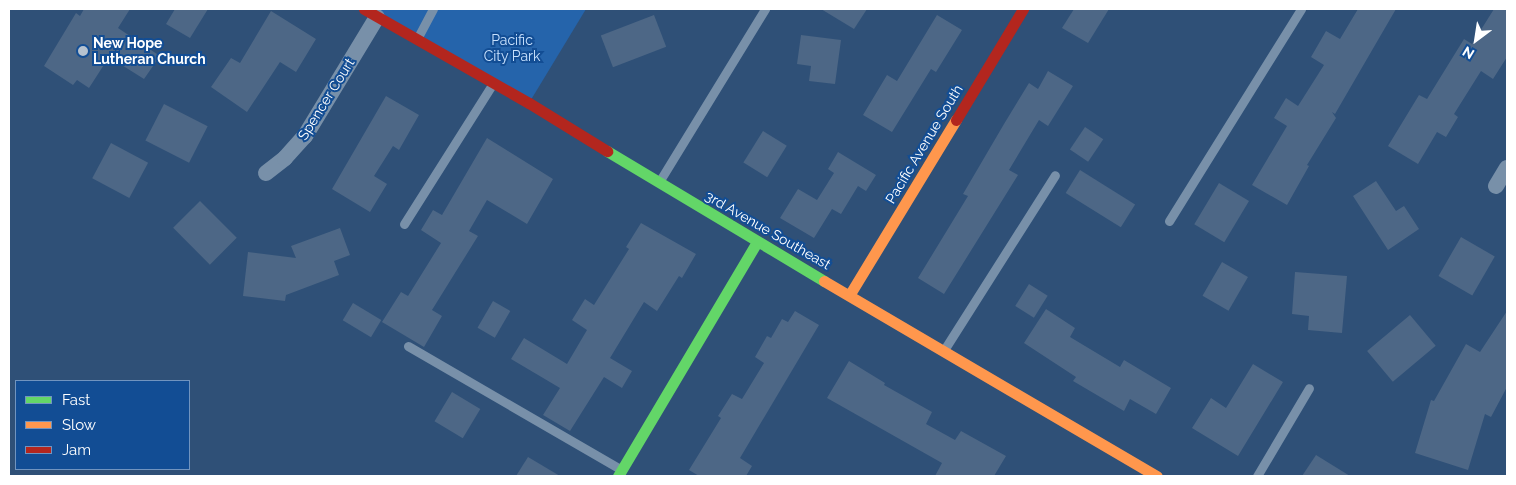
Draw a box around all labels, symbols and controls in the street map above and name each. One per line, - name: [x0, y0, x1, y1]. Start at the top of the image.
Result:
- north arrow: [1451, 15, 1501, 65]
- park label: Pacific City Park: [483, 32, 541, 64]
- place label: New Hope Lutheran Church: [93, 35, 206, 68]
- text: N: [1460, 43, 1477, 62]
- marker: New Hope Lutheran Church: [77, 45, 89, 57]
- street label: Spencer Court: [294, 55, 358, 143]
- street label: Pacific Avenue South: [882, 81, 966, 207]
- street label: 3rd Avenue Southeast: [702, 187, 834, 273]
- legend: [15, 380, 190, 470]
- text: Fast: [62, 391, 90, 409]
- text: Slow: [62, 416, 96, 434]
- text: Jam: [62, 441, 91, 459]

